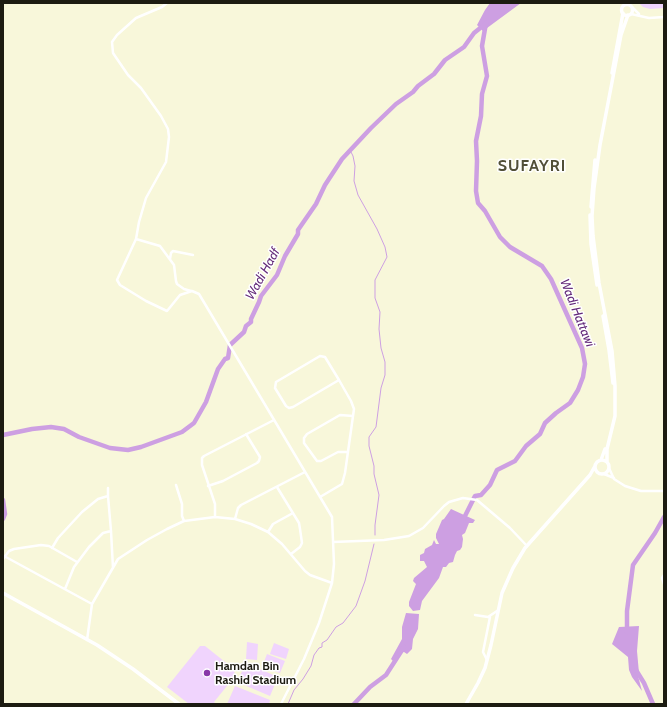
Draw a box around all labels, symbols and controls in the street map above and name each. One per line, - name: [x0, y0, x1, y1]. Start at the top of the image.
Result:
- district label: SUFAYRI: [498, 156, 566, 176]
- water label: Wadi Hadf: [242, 245, 284, 303]
- water label: Wadi Hattawi: [556, 277, 598, 349]
- place label: Hamdan Bin Rashid Stadium: [215, 659, 296, 687]
- marker: Hamdan Bin Rashid Stadium: [202, 668, 212, 678]

